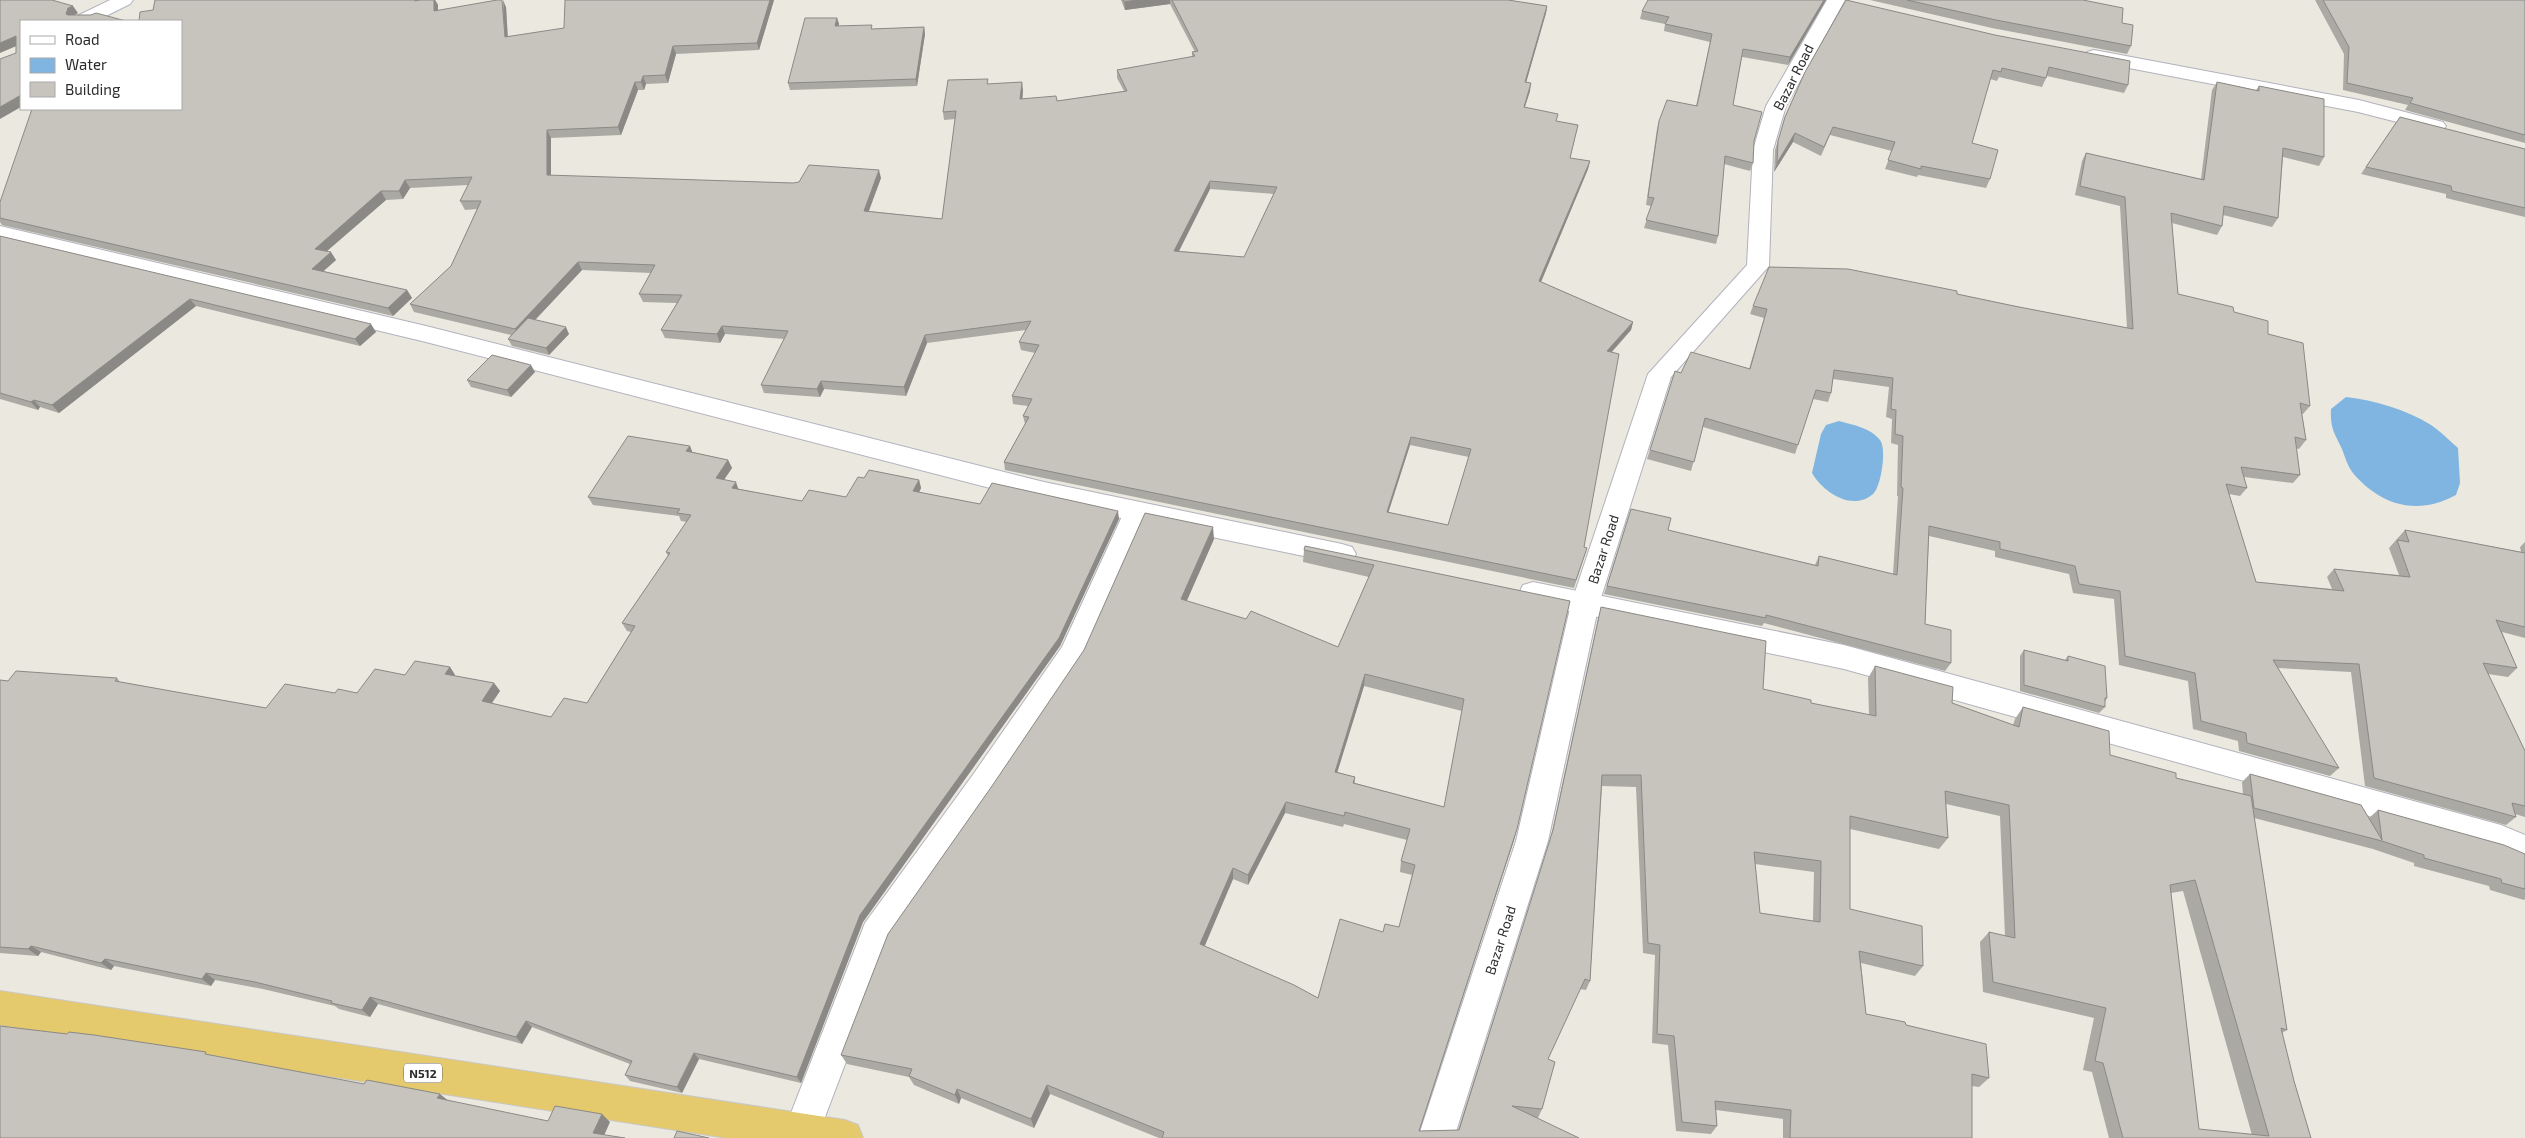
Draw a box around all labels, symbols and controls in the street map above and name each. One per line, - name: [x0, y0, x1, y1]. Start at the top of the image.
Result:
- legend: [20, 20, 182, 110]
- text: Road: [65, 30, 100, 48]
- street label: Bazar Road: [1769, 41, 1817, 113]
- text: Water: [65, 55, 107, 73]
- text: Building: [65, 80, 121, 98]
- street label: Bazar Road: [1584, 512, 1622, 586]
- street label: Bazar Road: [1481, 903, 1519, 977]
- road number: N512: [404, 1064, 442, 1082]

